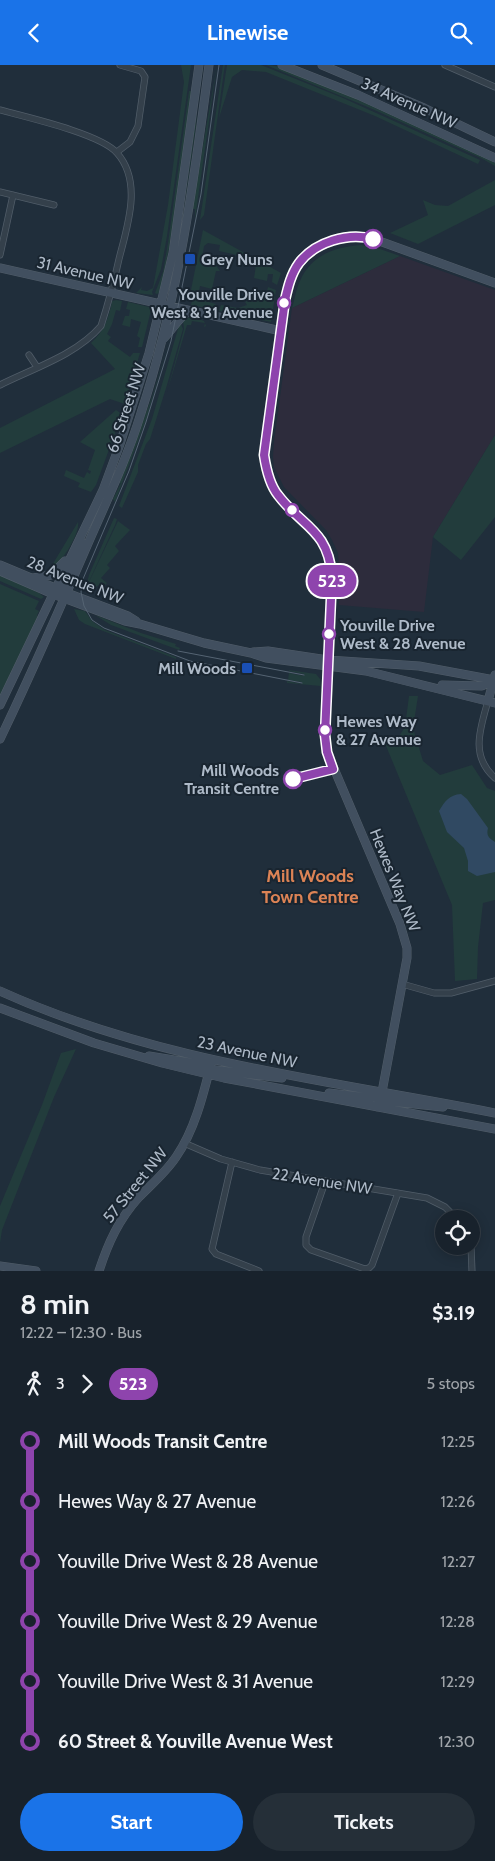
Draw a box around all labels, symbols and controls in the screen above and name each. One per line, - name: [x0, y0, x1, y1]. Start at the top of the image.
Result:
- icon: back: [20, 19, 48, 47]
- text: Linewise: [207, 19, 288, 46]
- icon: search: [447, 19, 475, 47]
- street label: 34 Avenue NW: [358, 74, 460, 133]
- unlabelled marker: [363, 229, 383, 249]
- place label: Grey Nuns: [201, 250, 273, 269]
- marker: Grey Nuns: [183, 252, 197, 266]
- street label: 31 Avenue NW: [35, 253, 136, 293]
- place label: Youville Drive West & 31 Avenue: [151, 285, 273, 322]
- marker: Youville Drive West & 31 Avenue: [277, 296, 291, 310]
- street label: 66 Street NW: [103, 360, 150, 455]
- unlabelled marker: [285, 503, 299, 517]
- street label: 28 Avenue NW: [24, 552, 127, 608]
- line badge: 523: [303, 565, 361, 597]
- text: 523: [318, 570, 346, 592]
- place label: Youville Drive West & 28 Avenue: [339, 616, 466, 653]
- marker: Youville Drive West & 28 Avenue: [322, 627, 336, 641]
- place label: Mill Woods: [158, 659, 236, 678]
- marker: Mill Woods: [240, 661, 254, 675]
- place label: Hewes Way & 27 Avenue: [336, 712, 421, 749]
- marker: Hewes Way & 27 Avenue: [318, 723, 332, 737]
- place label: Mill Woods Transit Centre: [184, 761, 279, 798]
- marker: Mill Woods Transit Centre: [283, 769, 303, 789]
- street label: Hewes Way NW: [366, 826, 425, 935]
- district label: Mill Woods Town Centre: [262, 865, 359, 908]
- street label: 23 Avenue NW: [195, 1032, 299, 1072]
- street label: 57 Street NW: [99, 1143, 172, 1227]
- street label: 22 Avenue NW: [271, 1164, 374, 1198]
- map controls: [435, 1210, 480, 1255]
- button: locate: [435, 1210, 480, 1255]
- text: 8 min: [20, 1287, 90, 1321]
- text: $3.19: [432, 1302, 475, 1325]
- text: 12:22 – 12:30 · Bus: [20, 1323, 142, 1342]
- icon: walk: [20, 1370, 48, 1398]
- icon: forward: [73, 1370, 101, 1398]
- text: 523: [119, 1373, 148, 1395]
- text: 3: [56, 1374, 65, 1393]
- text: 5 stops: [426, 1374, 475, 1393]
- text: Mill Woods Transit Centre: [58, 1430, 267, 1453]
- text: 12:25: [441, 1432, 475, 1451]
- text: Hewes Way & 27 Avenue: [58, 1490, 256, 1513]
- text: 12:26: [441, 1492, 475, 1511]
- text: Youville Drive West & 28 Avenue: [58, 1550, 318, 1573]
- text: 12:27: [442, 1552, 475, 1571]
- text: Youville Drive West & 29 Avenue: [58, 1610, 317, 1633]
- text: 12:28: [440, 1612, 475, 1631]
- text: Youville Drive West & 31 Avenue: [58, 1670, 313, 1693]
- text: 12:29: [441, 1672, 475, 1691]
- text: 60 Street & Youville Avenue West: [58, 1730, 333, 1753]
- text: 12:30: [438, 1732, 475, 1751]
- button: Start: [20, 1793, 243, 1851]
- button: Tickets: [253, 1793, 475, 1851]

